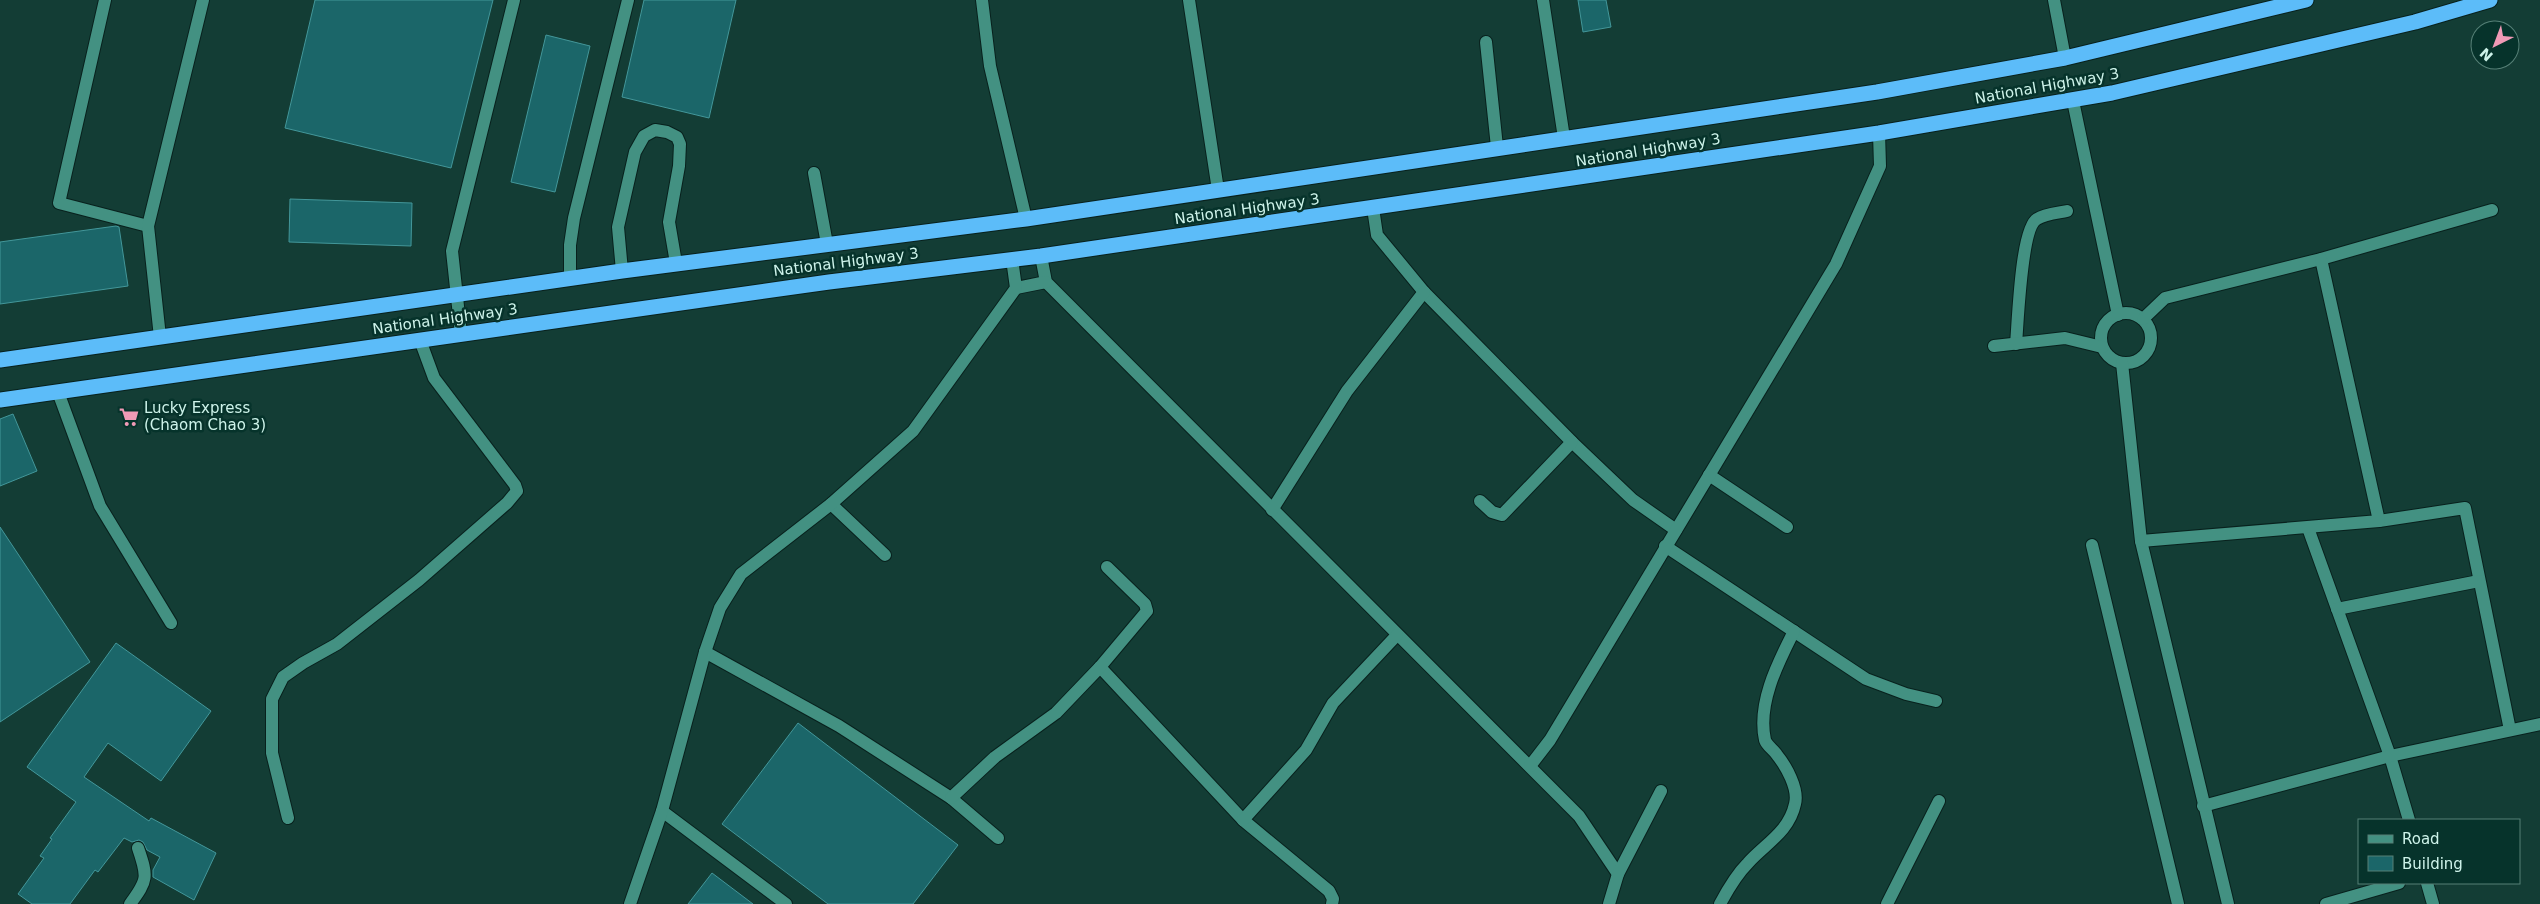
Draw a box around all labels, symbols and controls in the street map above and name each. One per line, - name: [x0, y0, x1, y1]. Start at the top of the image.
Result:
- north arrow: [2470, 20, 2520, 70]
- text: N: [2477, 45, 2496, 65]
- street label: National Highway 3: [1973, 64, 2121, 108]
- street label: National Highway 3: [1574, 130, 1722, 170]
- street label: National Highway 3: [1173, 190, 1321, 228]
- street label: National Highway 3: [772, 244, 920, 280]
- street label: National Highway 3: [371, 300, 519, 338]
- place label: Lucky Express (Chaom Chao 3): [144, 399, 266, 434]
- supermarket icon: Lucky Express (Chaom Chao 3): [118, 406, 140, 428]
- legend: [2358, 819, 2520, 884]
- text: Road: [2402, 830, 2440, 848]
- text: Building: [2402, 855, 2463, 873]

